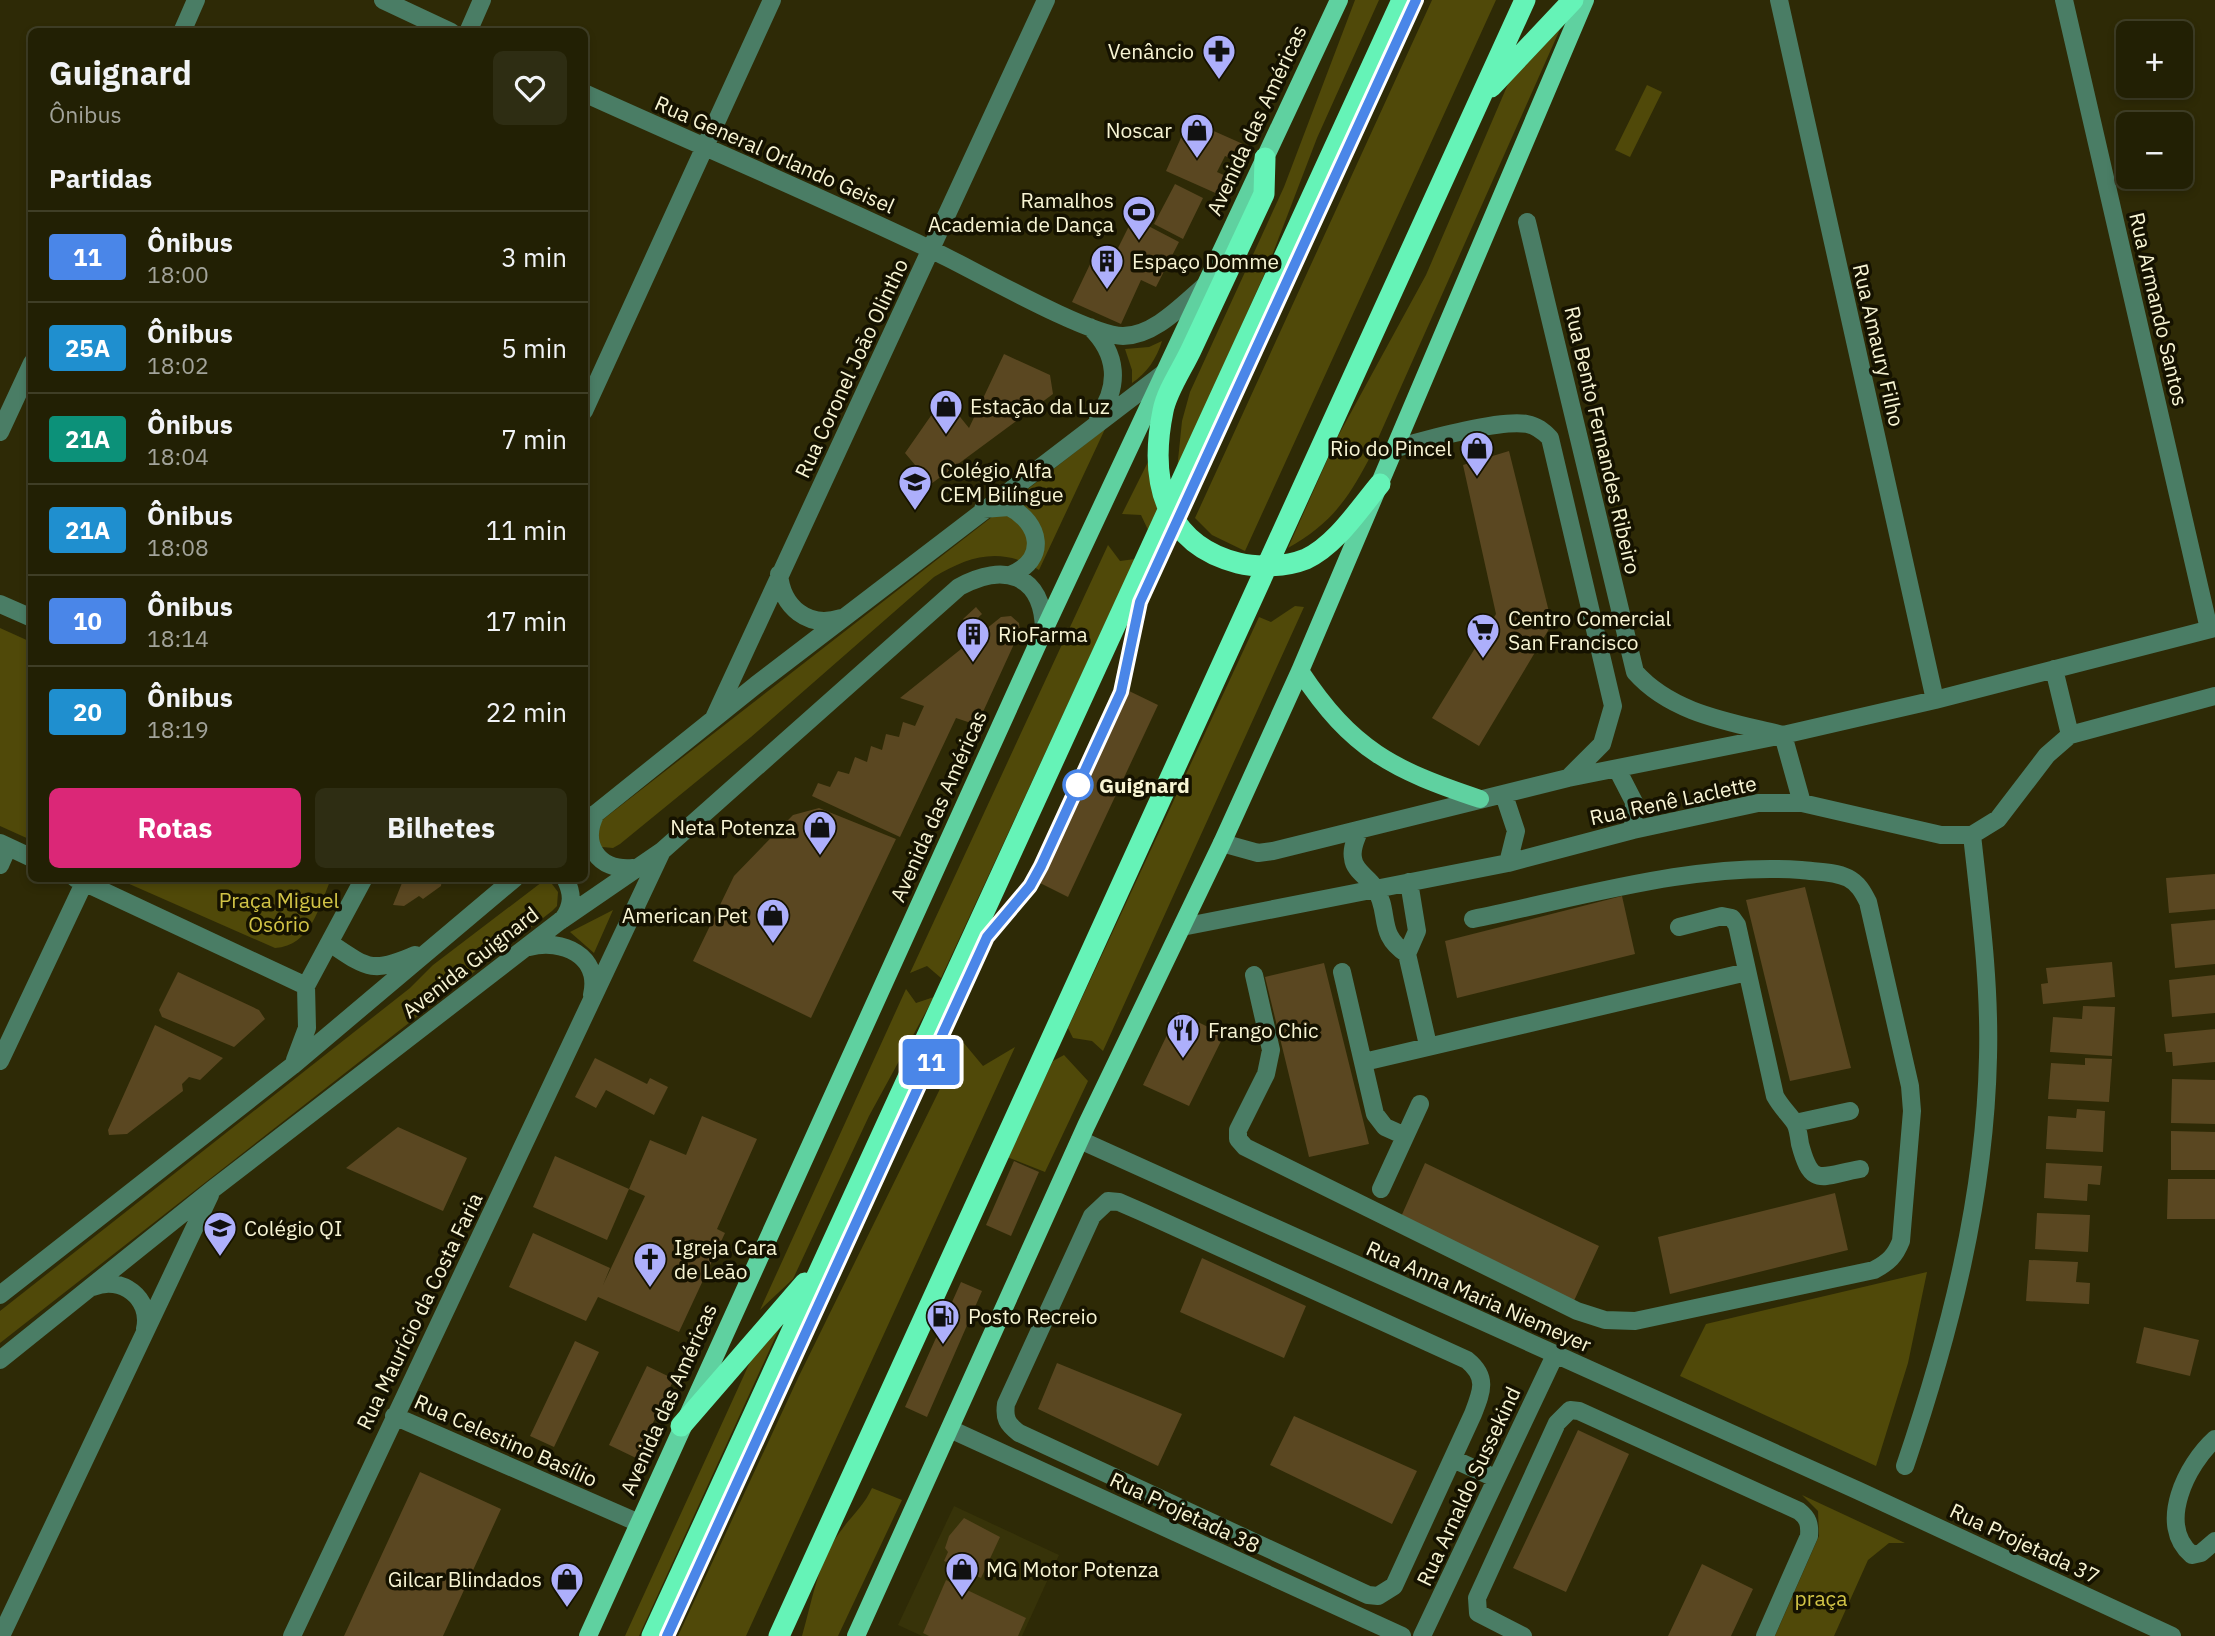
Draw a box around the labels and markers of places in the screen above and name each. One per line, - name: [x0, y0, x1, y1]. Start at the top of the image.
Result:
- pharmacy icon: Venâncio: [1200, 32, 1238, 81]
- place label: Venâncio: [1108, 37, 1194, 65]
- shop icon: Noscar: [1178, 111, 1216, 160]
- place label: Noscar: [1106, 116, 1172, 144]
- place label: Ramalhos Academia de Dança: [928, 186, 1114, 238]
- sports icon: Ramalhos Academia de Dança: [1120, 193, 1158, 242]
- building icon: Espaço Domme: [1088, 242, 1126, 291]
- place label: Espaço Domme: [1132, 247, 1279, 275]
- shop icon: Estação da Luz: [927, 387, 965, 436]
- place label: Estação da Luz: [970, 392, 1110, 420]
- shop icon: Rio do Pincel: [1458, 429, 1496, 478]
- place label: Rio do Pincel: [1330, 434, 1452, 462]
- place label: Colégio Alfa CEM Bilíngue: [940, 456, 1064, 508]
- school or university icon: Colégio Alfa CEM Bilíngue: [896, 463, 934, 512]
- place label: Centro Comercial San Francisco: [1508, 604, 1671, 656]
- supermarket icon: Centro Comercial San Francisco: [1464, 611, 1502, 660]
- building icon: RioFarma: [954, 615, 992, 664]
- place label: RioFarma: [998, 620, 1088, 648]
- marker: Guignard: [1063, 770, 1093, 800]
- place label: Guignard: [1099, 771, 1190, 799]
- shop icon: Neta Potenza: [801, 808, 839, 857]
- place label: Neta Potenza: [670, 813, 796, 841]
- shop icon: American Pet: [754, 896, 792, 945]
- place label: American Pet: [622, 901, 748, 929]
- restaurant icon: Frango Chic: [1164, 1011, 1202, 1060]
- place label: Frango Chic: [1208, 1016, 1319, 1044]
- school or university icon: Colégio QI: [201, 1209, 239, 1258]
- place label: Colégio QI: [244, 1214, 342, 1242]
- place label: Igreja Cara de Leão: [674, 1233, 777, 1285]
- church icon: Igreja Cara de Leão: [631, 1240, 669, 1289]
- fuel station icon: Posto Recreio: [924, 1297, 962, 1346]
- place label: Posto Recreio: [968, 1302, 1098, 1330]
- shop icon: MG Motor Potenza: [943, 1550, 981, 1599]
- place label: MG Motor Potenza: [986, 1555, 1159, 1583]
- shop icon: Gilcar Blindados: [548, 1560, 586, 1609]
- place label: Gilcar Blindados: [388, 1565, 542, 1593]

